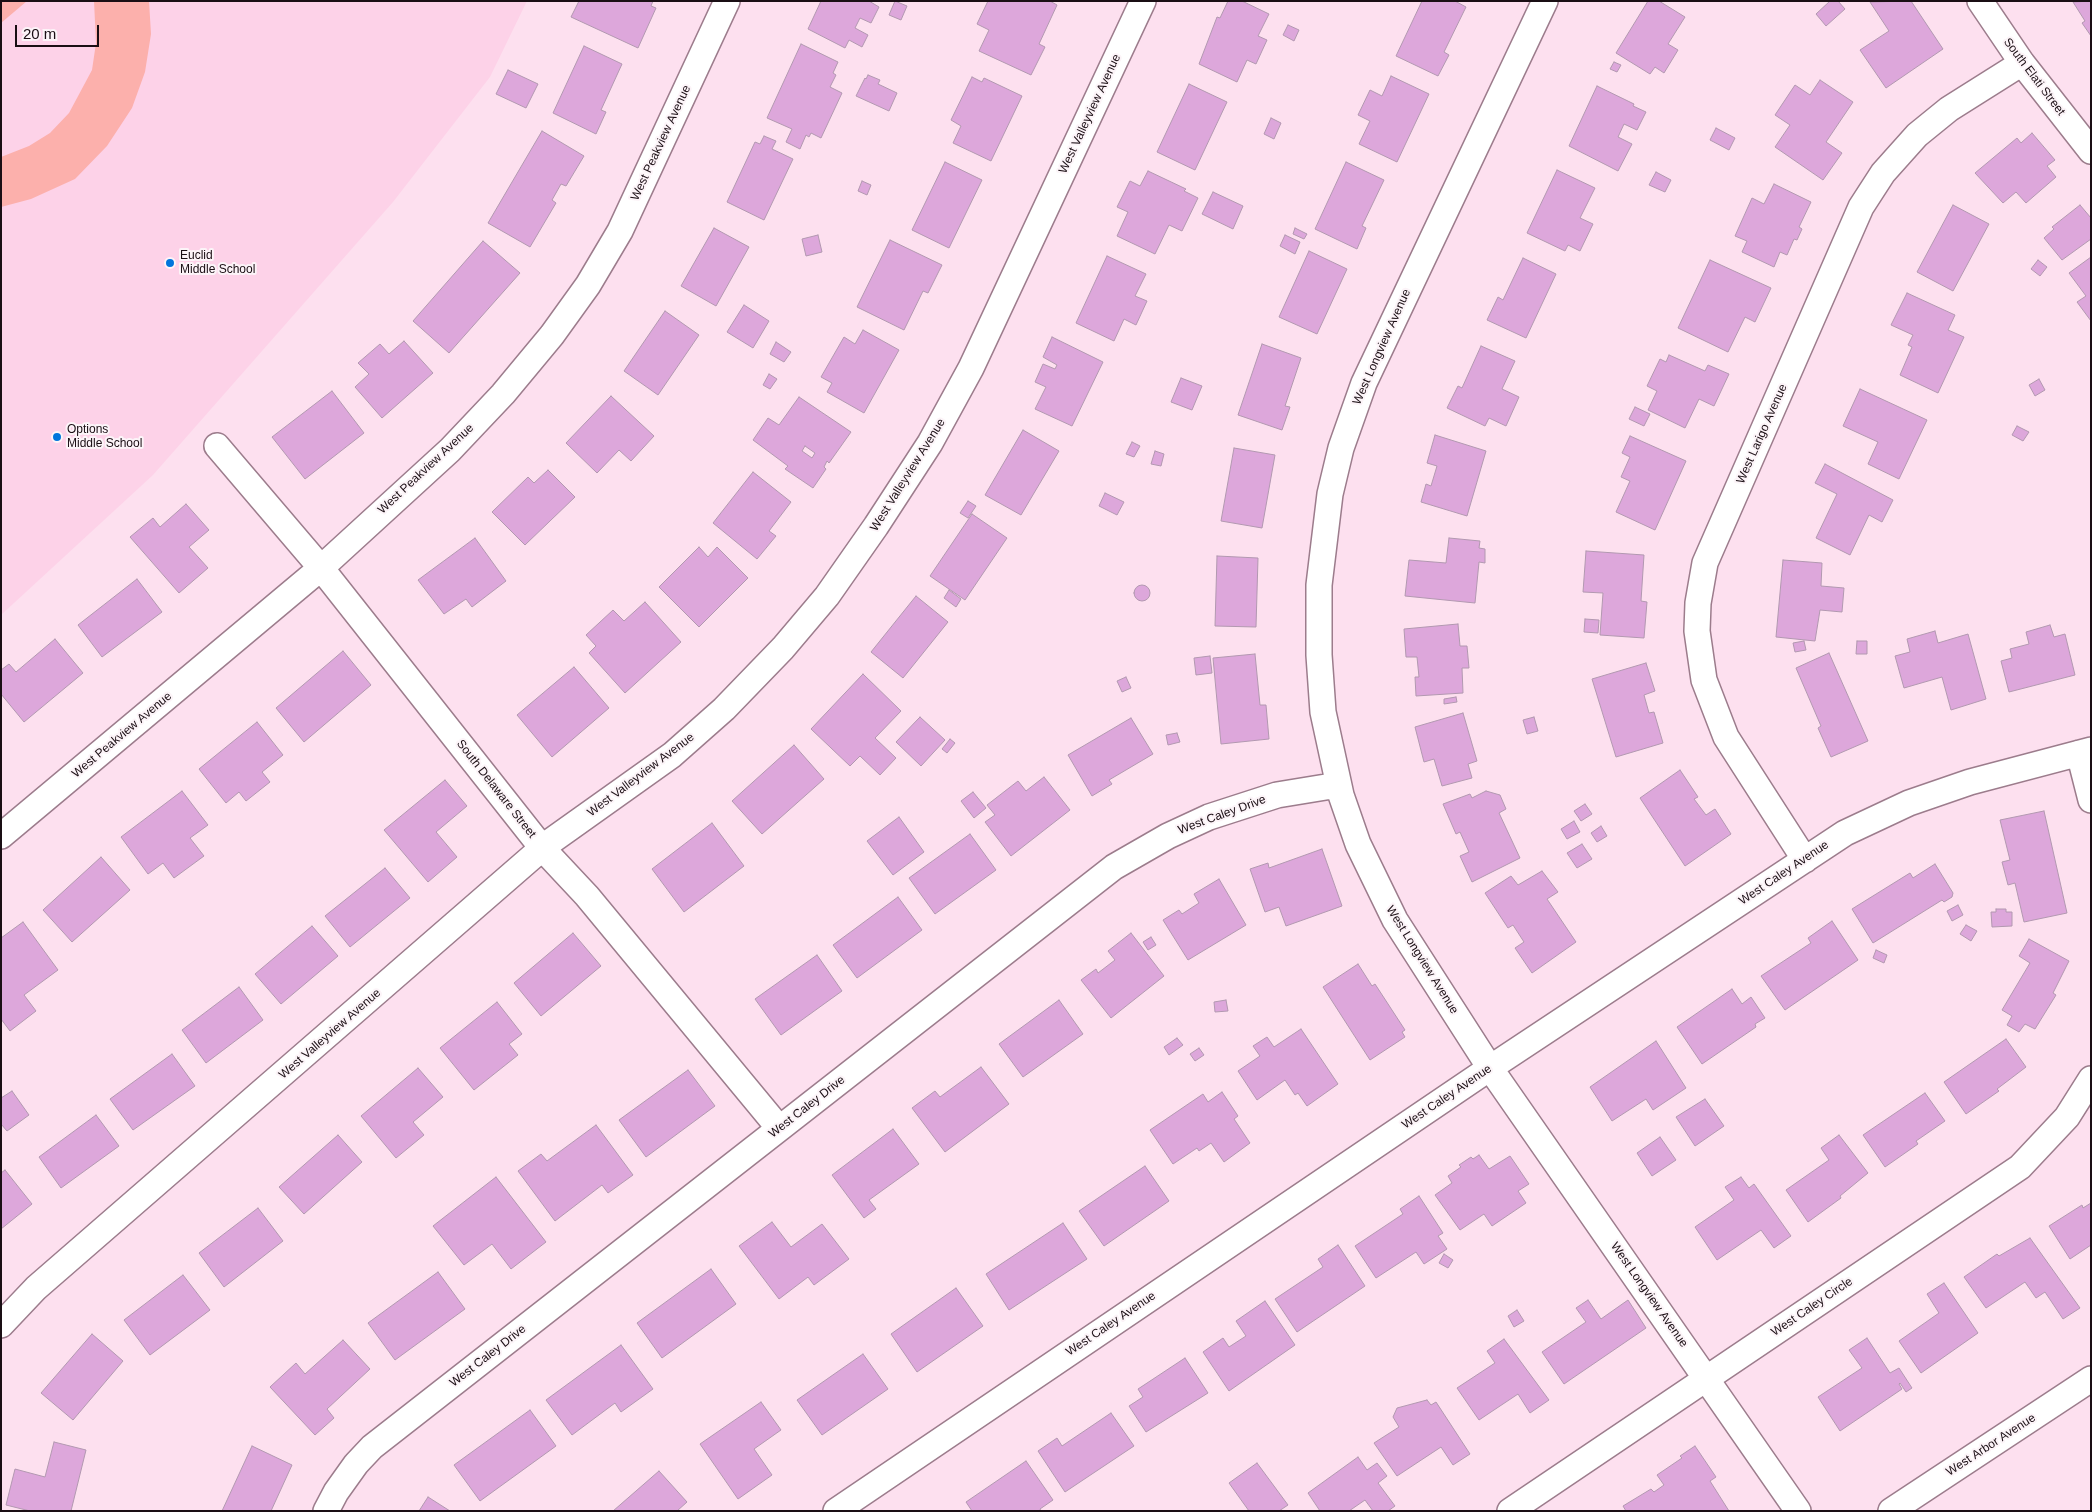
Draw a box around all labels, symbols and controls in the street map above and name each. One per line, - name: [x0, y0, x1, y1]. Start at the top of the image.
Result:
- scale bar: [18, 15, 101, 47]
- text: 20 m: [23, 25, 56, 42]
- street label: South Elati Street: [2000, 35, 2068, 119]
- street label: West Valleyview Avenue: [1056, 52, 1124, 176]
- street label: West Peakview Avenue: [628, 83, 694, 203]
- place label: Euclid Middle School: [180, 249, 255, 277]
- marker: Euclid Middle School: [164, 257, 176, 269]
- street label: West Longview Avenue: [1350, 287, 1414, 407]
- street label: West Larigo Avenue: [1734, 382, 1790, 486]
- street label: West Valleyview Avenue: [867, 416, 949, 534]
- street label: West Peakview Avenue: [375, 421, 477, 517]
- place label: Options Middle School: [67, 423, 142, 451]
- marker: Options Middle School: [51, 431, 63, 443]
- street label: West Peakview Avenue: [69, 689, 175, 781]
- street label: West Valleyview Avenue: [585, 730, 697, 820]
- street label: South Delaware Street: [453, 737, 539, 841]
- street label: West Caley Drive: [1176, 792, 1268, 838]
- street label: West Caley Avenue: [1736, 838, 1832, 908]
- street label: West Longview Avenue: [1383, 903, 1461, 1017]
- street label: West Valleyview Avenue: [276, 986, 384, 1082]
- street label: West Caley Avenue: [1399, 1062, 1495, 1132]
- street label: West Caley Drive: [766, 1073, 848, 1141]
- street label: West Longview Avenue: [1607, 1240, 1691, 1350]
- street label: West Caley Circle: [1769, 1274, 1855, 1340]
- street label: West Caley Avenue: [1063, 1289, 1159, 1359]
- street label: West Caley Drive: [447, 1322, 529, 1390]
- street label: West Arbor Avenue: [1944, 1411, 2038, 1479]

